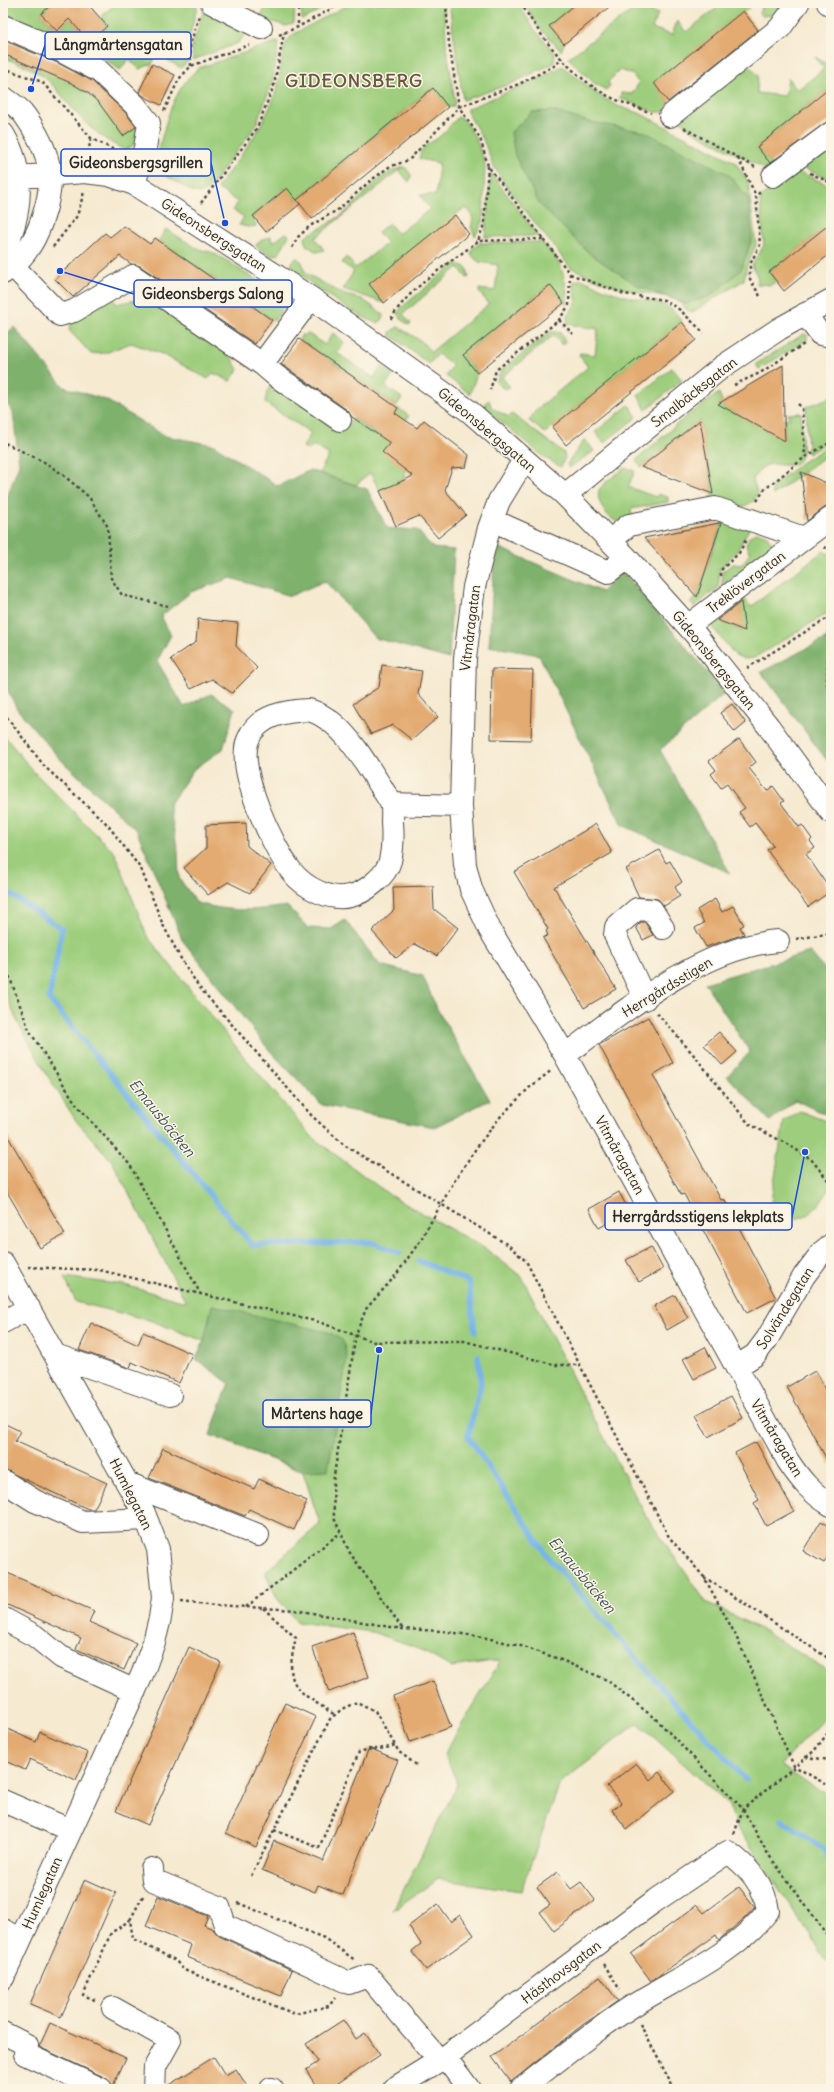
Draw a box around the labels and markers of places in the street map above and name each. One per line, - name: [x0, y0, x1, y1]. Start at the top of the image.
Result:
- callout: Långmårtensgatan: [45, 32, 191, 59]
- callout: Gideonsbergsgrillen: [61, 149, 211, 176]
- callout: Gideonsbergs Salong: [134, 280, 292, 307]
- callout: Herrgårdsstigens lekplats: [605, 1203, 792, 1230]
- callout: Mårtens hage: [263, 1400, 371, 1427]

